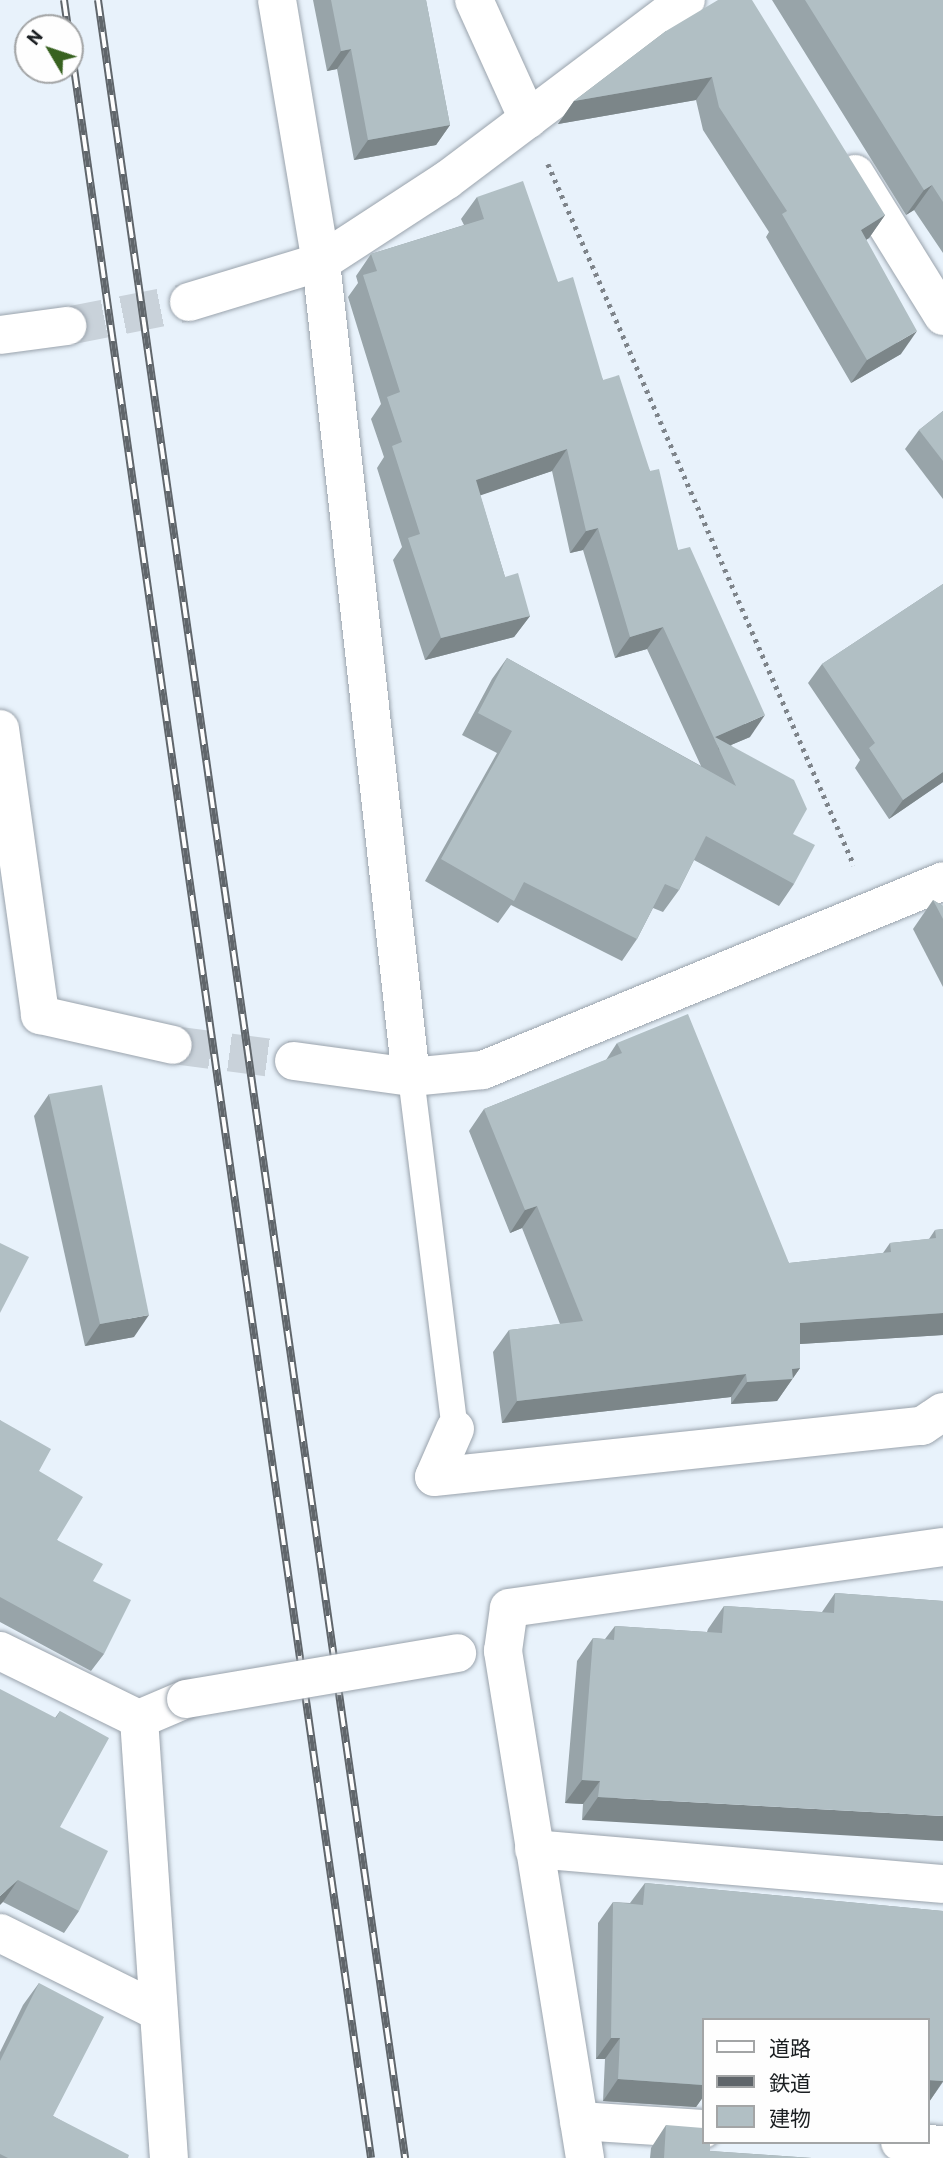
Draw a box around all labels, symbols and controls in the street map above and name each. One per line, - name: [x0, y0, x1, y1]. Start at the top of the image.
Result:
- north arrow: [14, 14, 84, 84]
- text: N: [21, 25, 47, 49]
- legend: [702, 2018, 929, 2144]
- text: 道路: [769, 2035, 811, 2060]
- text: 鉄道: [769, 2070, 811, 2095]
- text: 建物: [769, 2105, 811, 2130]

